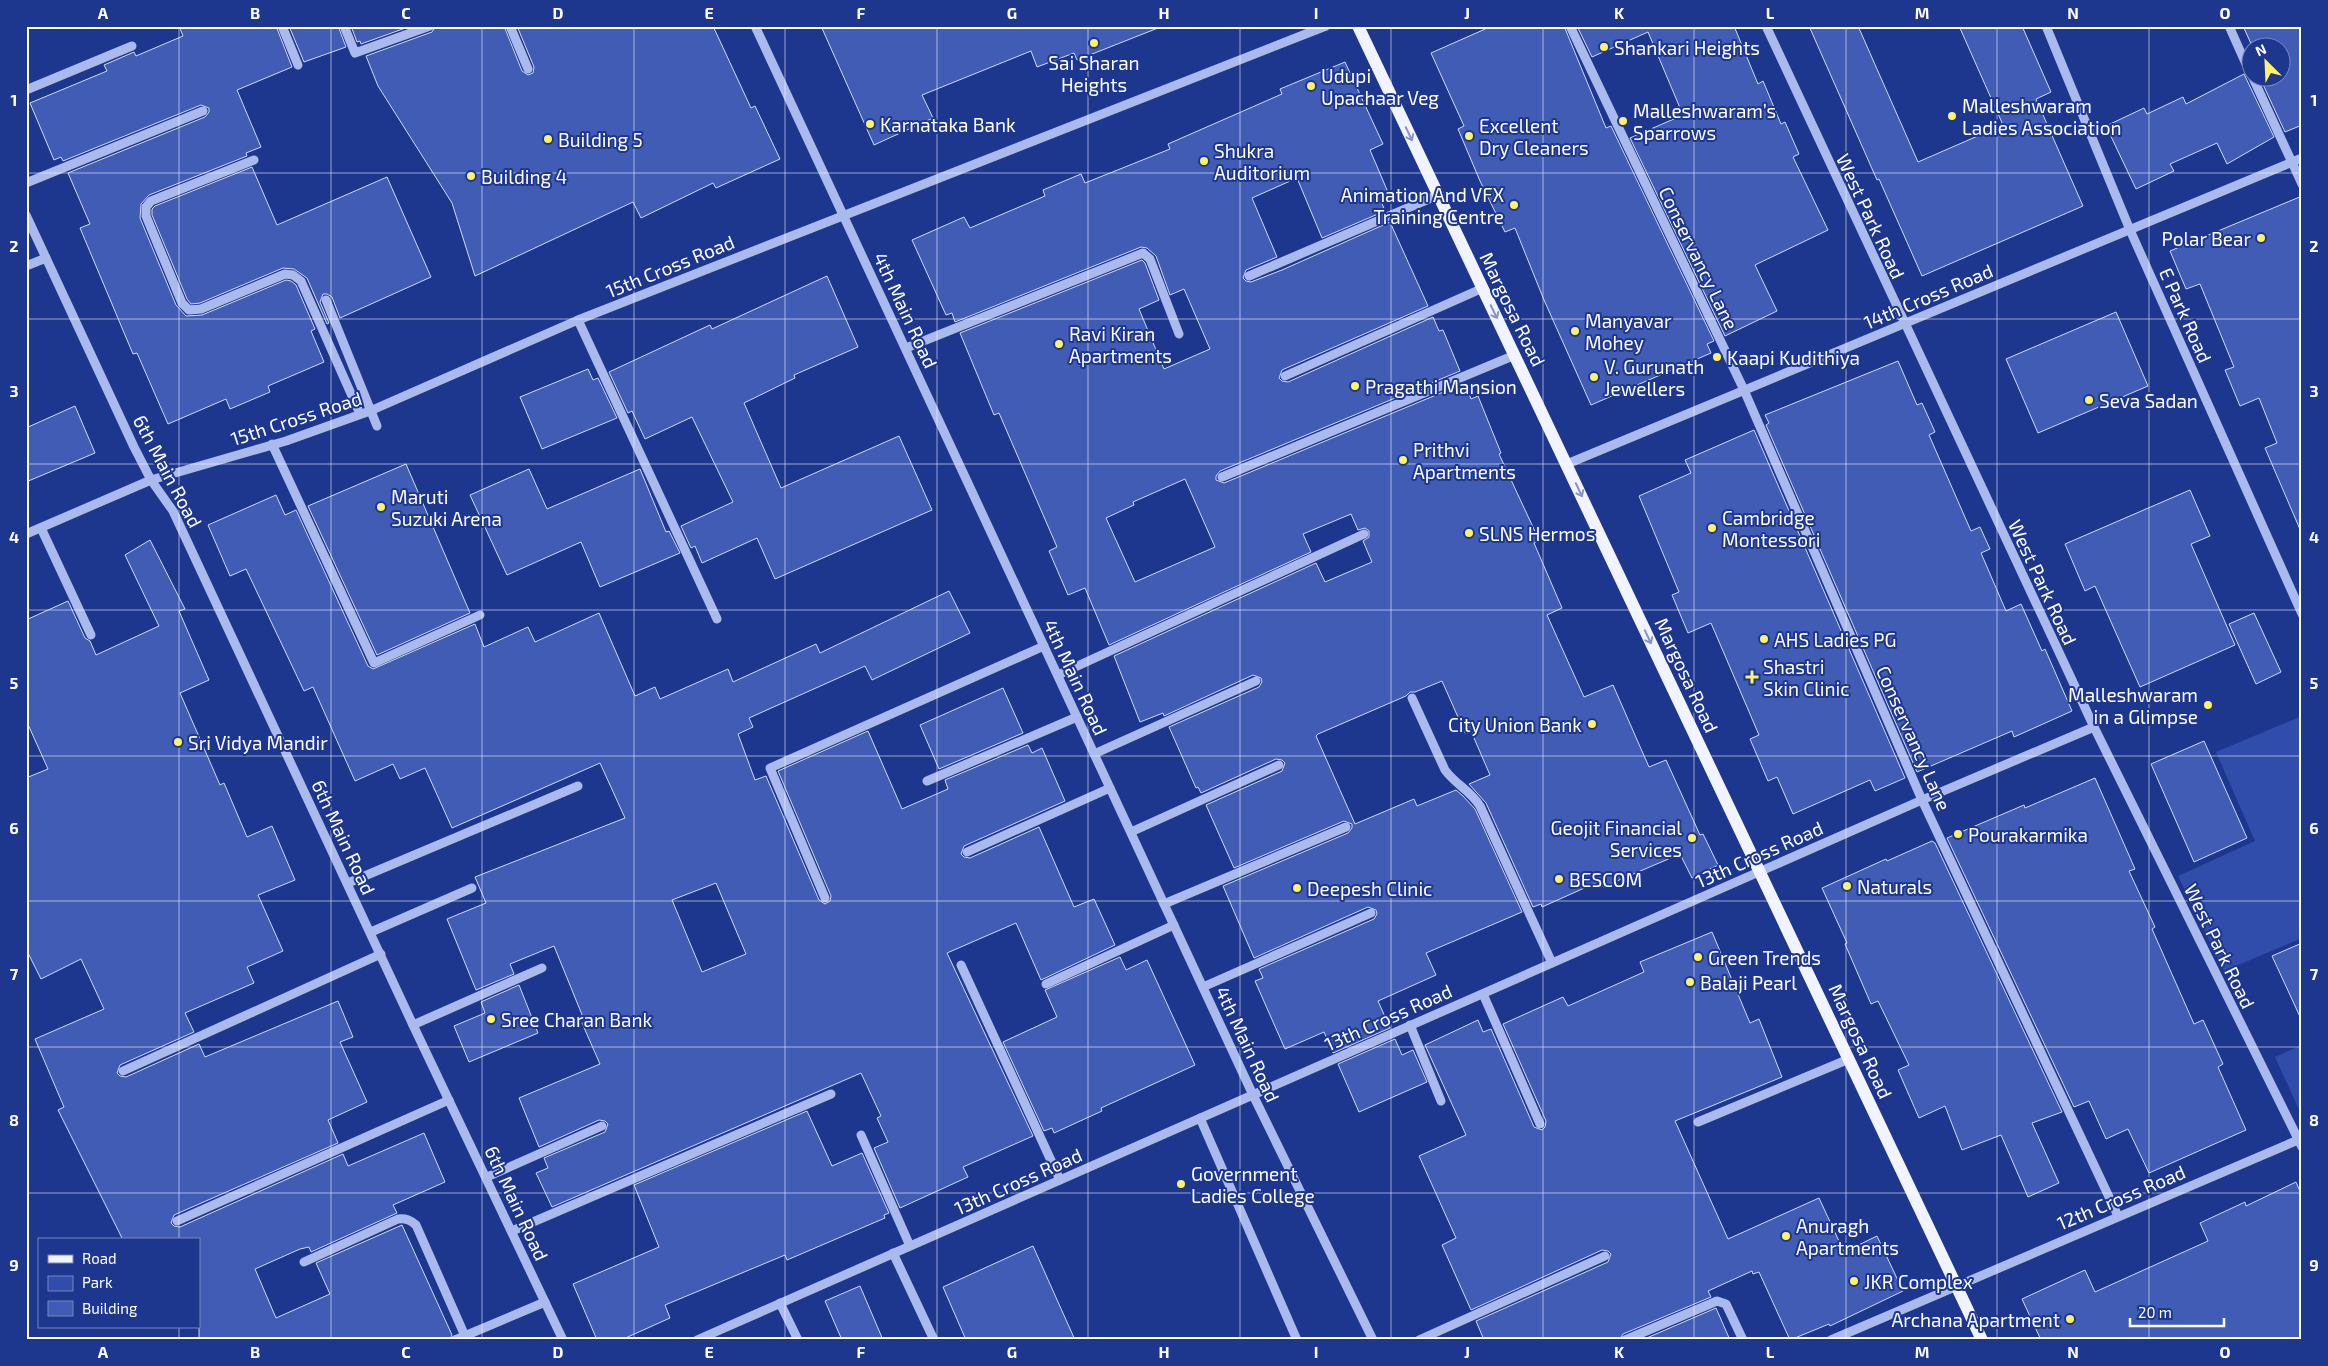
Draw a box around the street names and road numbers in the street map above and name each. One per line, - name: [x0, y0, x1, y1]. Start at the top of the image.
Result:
- street label: West Park Road: [1832, 150, 1910, 282]
- street label: Conservancy Lane: [1654, 183, 1744, 333]
- street label: 15th Cross Road: [602, 230, 738, 302]
- street label: 4th Main Road: [869, 248, 943, 372]
- street label: Margosa Road: [1475, 248, 1551, 370]
- street label: 14th Cross Road: [1860, 258, 1996, 334]
- street label: E Park Road: [2155, 264, 2217, 366]
- street label: 15th Cross Road: [228, 386, 364, 450]
- street label: 6th Main Road: [129, 411, 207, 531]
- street label: West Park Road: [2004, 516, 2082, 648]
- street label: Margosa Road: [1650, 614, 1724, 736]
- street label: 4th Main Road: [1039, 615, 1113, 739]
- street label: Conservancy Lane: [1872, 662, 1956, 814]
- street label: 6th Main Road: [307, 776, 381, 898]
- street label: 13th Cross Road: [1692, 816, 1826, 892]
- street label: West Park Road: [2180, 880, 2260, 1012]
- street label: 13th Cross Road: [1321, 979, 1455, 1055]
- street label: Margosa Road: [1824, 980, 1898, 1102]
- street label: 4th Main Road: [1211, 982, 1285, 1106]
- street label: 6th Main Road: [480, 1142, 554, 1264]
- street label: 13th Cross Road: [951, 1143, 1085, 1219]
- street label: 12th Cross Road: [2053, 1160, 2189, 1234]

